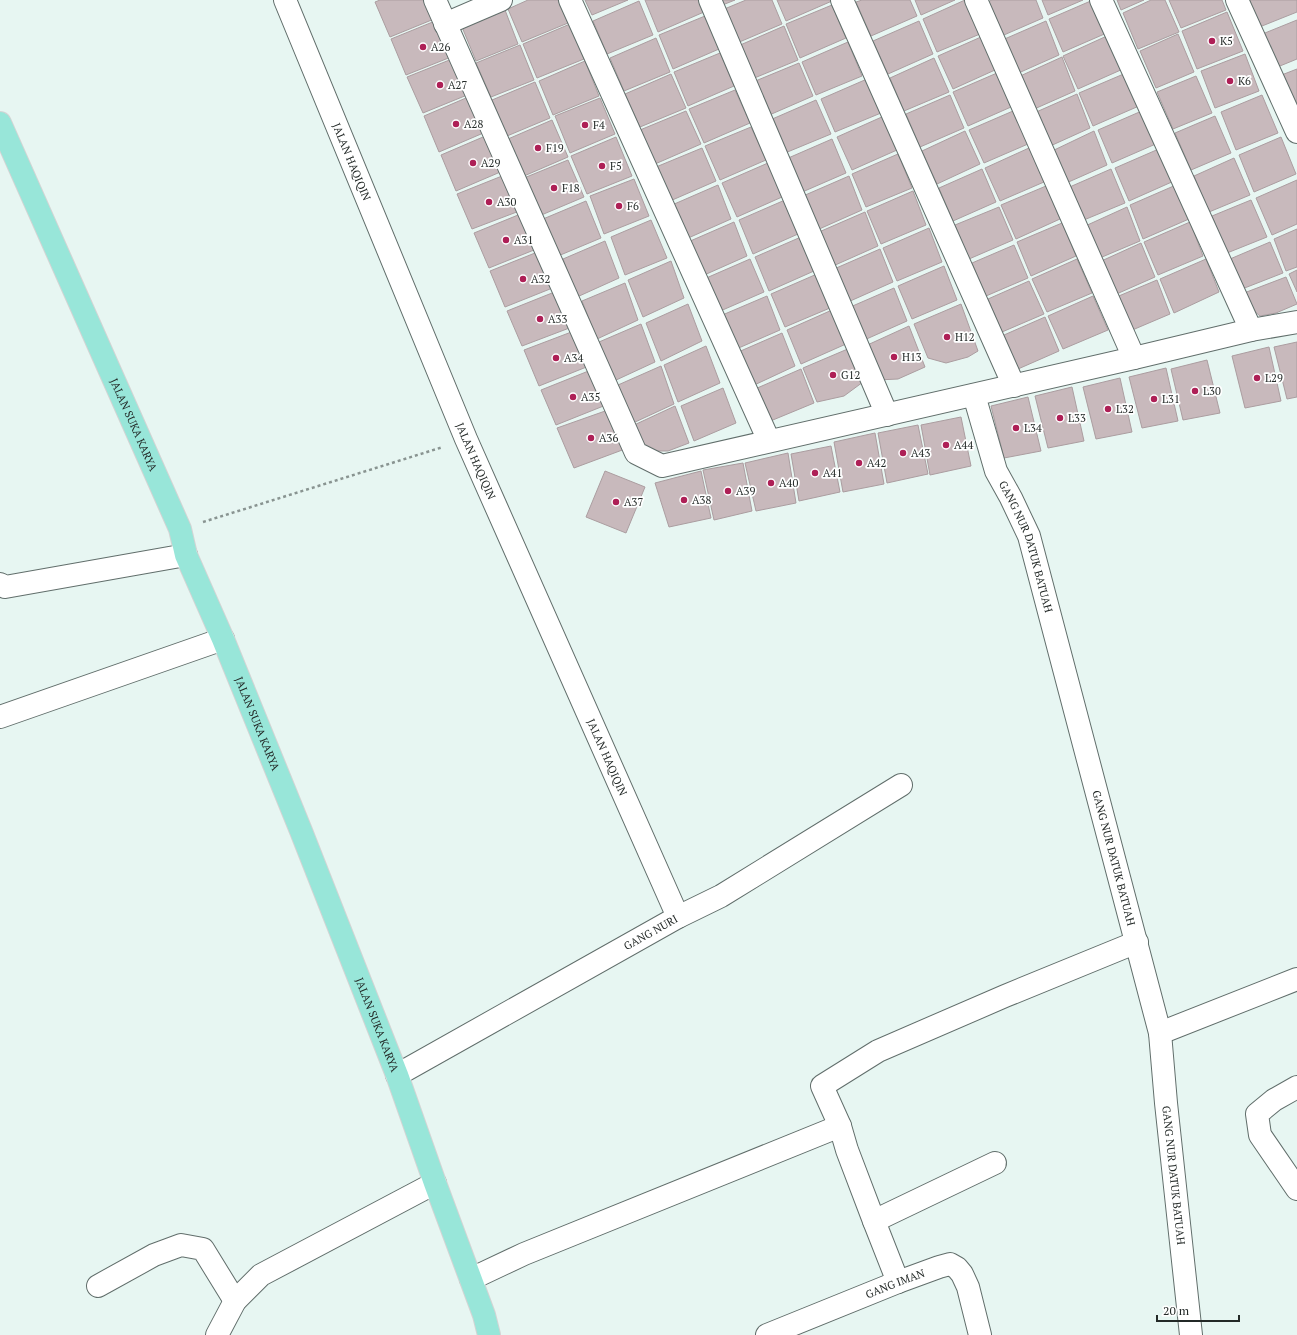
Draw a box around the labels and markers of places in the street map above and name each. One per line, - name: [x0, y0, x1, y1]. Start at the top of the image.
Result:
- place label: K5: [1220, 34, 1233, 48]
- marker: K5: [1207, 36, 1217, 46]
- place label: A26: [431, 40, 450, 54]
- marker: A26: [418, 42, 428, 52]
- place label: K6: [1238, 74, 1251, 88]
- marker: K6: [1225, 76, 1235, 86]
- place label: A27: [448, 78, 467, 92]
- marker: A27: [435, 80, 445, 90]
- place label: A28: [464, 117, 483, 131]
- place label: F4: [593, 118, 605, 132]
- marker: A28: [451, 119, 461, 129]
- marker: F4: [580, 120, 590, 130]
- place label: F19: [546, 141, 564, 155]
- marker: F19: [533, 143, 543, 153]
- place label: A29: [481, 156, 500, 170]
- marker: A29: [468, 158, 478, 168]
- place label: F5: [610, 159, 622, 173]
- marker: F5: [597, 161, 607, 171]
- place label: F18: [562, 181, 580, 195]
- marker: F18: [549, 183, 559, 193]
- place label: A30: [497, 195, 516, 209]
- marker: A30: [484, 197, 494, 207]
- place label: F6: [627, 199, 639, 213]
- marker: F6: [614, 201, 624, 211]
- place label: A31: [514, 233, 533, 247]
- marker: A31: [501, 235, 511, 245]
- place label: A32: [531, 272, 550, 286]
- marker: A32: [518, 274, 528, 284]
- place label: A33: [548, 312, 567, 326]
- marker: A33: [535, 314, 545, 324]
- place label: H12: [955, 330, 975, 344]
- marker: H12: [942, 332, 952, 342]
- place label: H13: [902, 350, 922, 364]
- place label: A34: [564, 351, 583, 365]
- marker: H13: [889, 352, 899, 362]
- marker: A34: [551, 353, 561, 363]
- place label: G12: [841, 368, 860, 382]
- marker: G12: [828, 370, 838, 380]
- place label: L29: [1265, 371, 1283, 385]
- marker: L29: [1252, 373, 1262, 383]
- place label: L30: [1203, 384, 1221, 398]
- marker: L30: [1190, 386, 1200, 396]
- place label: A35: [581, 390, 600, 404]
- marker: A35: [568, 392, 578, 402]
- place label: L31: [1162, 392, 1180, 406]
- marker: L31: [1149, 394, 1159, 404]
- place label: L32: [1116, 402, 1134, 416]
- marker: L32: [1103, 404, 1113, 414]
- place label: L33: [1068, 411, 1086, 425]
- marker: L33: [1055, 413, 1065, 423]
- place label: L34: [1024, 421, 1042, 435]
- marker: L34: [1011, 423, 1021, 433]
- place label: A36: [599, 431, 618, 445]
- marker: A36: [586, 433, 596, 443]
- place label: A44: [954, 438, 973, 452]
- marker: A44: [941, 440, 951, 450]
- place label: A43: [911, 446, 930, 460]
- marker: A43: [898, 448, 908, 458]
- place label: A42: [867, 456, 886, 470]
- marker: A42: [854, 458, 864, 468]
- place label: A41: [823, 466, 842, 480]
- marker: A41: [810, 468, 820, 478]
- place label: A40: [779, 476, 798, 490]
- marker: A40: [766, 478, 776, 488]
- place label: A39: [736, 484, 755, 498]
- marker: A39: [723, 486, 733, 496]
- place label: A38: [692, 493, 711, 507]
- place label: A37: [624, 495, 643, 509]
- marker: A38: [679, 495, 689, 505]
- marker: A37: [611, 497, 621, 507]

